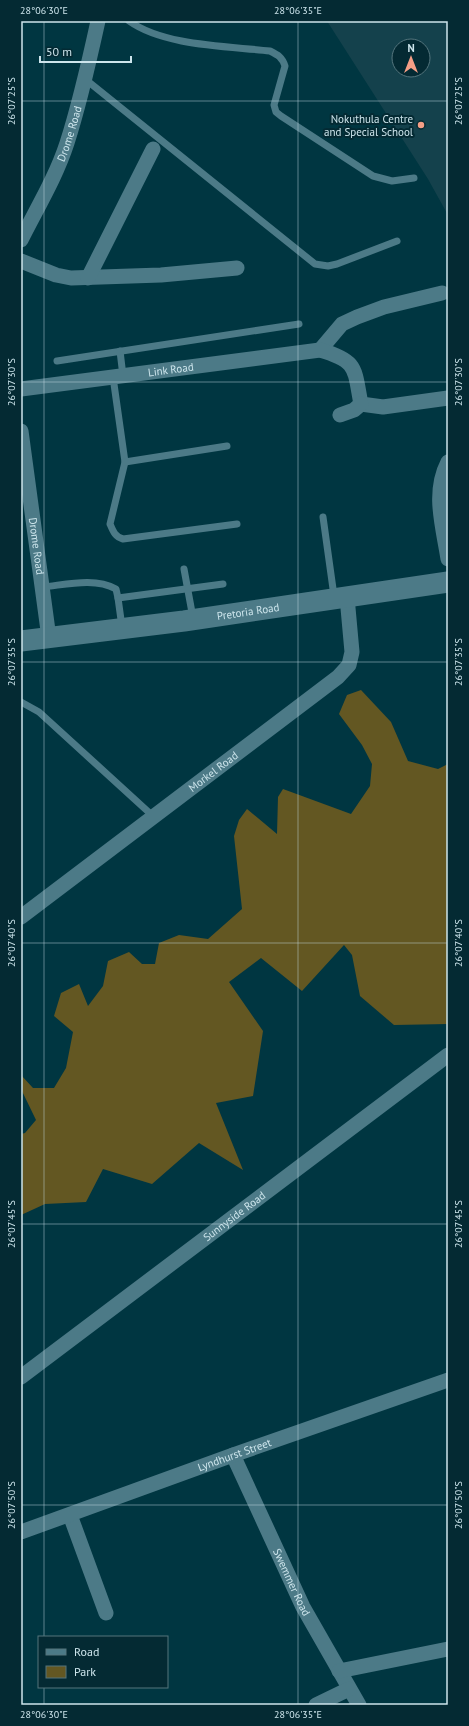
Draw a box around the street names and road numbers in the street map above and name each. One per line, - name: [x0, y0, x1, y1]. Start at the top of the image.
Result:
- street label: Drome Road: [54, 104, 85, 164]
- street label: Link Road: [147, 360, 194, 379]
- street label: Drome Road: [26, 516, 47, 576]
- street label: Pretoria Road: [216, 600, 280, 623]
- street label: Morkel Road: [186, 748, 241, 795]
- street label: Sunnyside Road: [200, 1188, 268, 1244]
- street label: Lyndhurst Street: [196, 1435, 273, 1474]
- street label: Swemmer Road: [270, 1546, 314, 1618]

